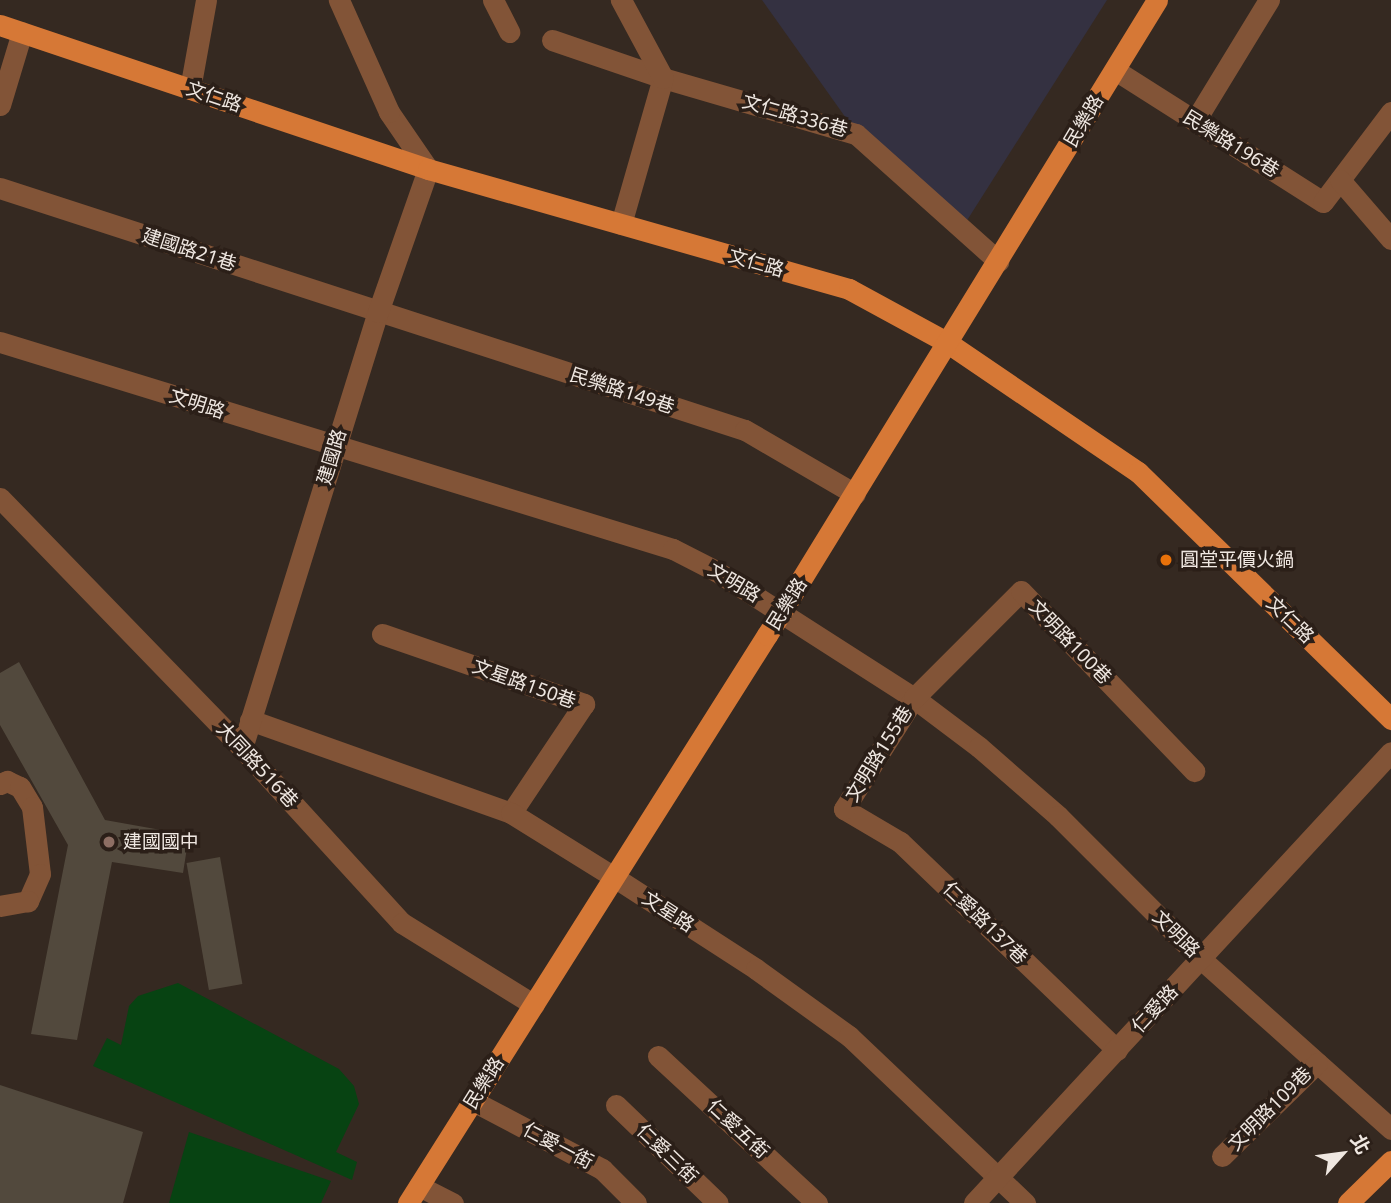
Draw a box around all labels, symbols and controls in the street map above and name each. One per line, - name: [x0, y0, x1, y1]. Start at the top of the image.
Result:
- street label: 文仁路: [183, 77, 245, 117]
- street label: 文仁路336巷: [740, 90, 850, 142]
- street label: 民樂路: [1060, 91, 1108, 151]
- street label: 民樂路196巷: [1179, 106, 1283, 182]
- street label: 建國路21巷: [139, 224, 239, 276]
- street label: 文仁路: [725, 244, 787, 282]
- street label: 民樂路149巷: [567, 363, 677, 419]
- street label: 文明路: [166, 384, 228, 424]
- street label: 建國路: [313, 426, 351, 488]
- place label: 圓堂平價火鍋: [1180, 549, 1294, 571]
- marker: 圓堂平價火鍋: [1158, 552, 1174, 568]
- street label: 文明路: [704, 559, 764, 607]
- street label: 民樂路: [762, 574, 812, 634]
- street label: 文仁路: [1262, 592, 1318, 648]
- street label: 文明路100巷: [1024, 595, 1116, 689]
- street label: 文星路150巷: [469, 655, 579, 713]
- street label: 文明路155巷: [841, 702, 917, 806]
- street label: 大同路516巷: [212, 718, 302, 812]
- place label: 建國國中: [123, 831, 199, 853]
- marker: 建國國中: [101, 834, 117, 850]
- street label: 仁愛路137巷: [938, 877, 1032, 969]
- street label: 文星路: [638, 887, 698, 937]
- street label: 文明路: [1148, 906, 1204, 962]
- street label: 仁愛路: [1127, 980, 1183, 1038]
- street label: 民樂路: [459, 1053, 509, 1113]
- street label: 文明路109巷: [1224, 1063, 1316, 1155]
- street label: 仁愛五街: [702, 1095, 774, 1163]
- street label: 仁愛一街: [519, 1118, 597, 1174]
- street label: 仁愛三街: [632, 1119, 702, 1189]
- north arrow: [1307, 1119, 1377, 1189]
- text: 北: [1345, 1130, 1376, 1159]

